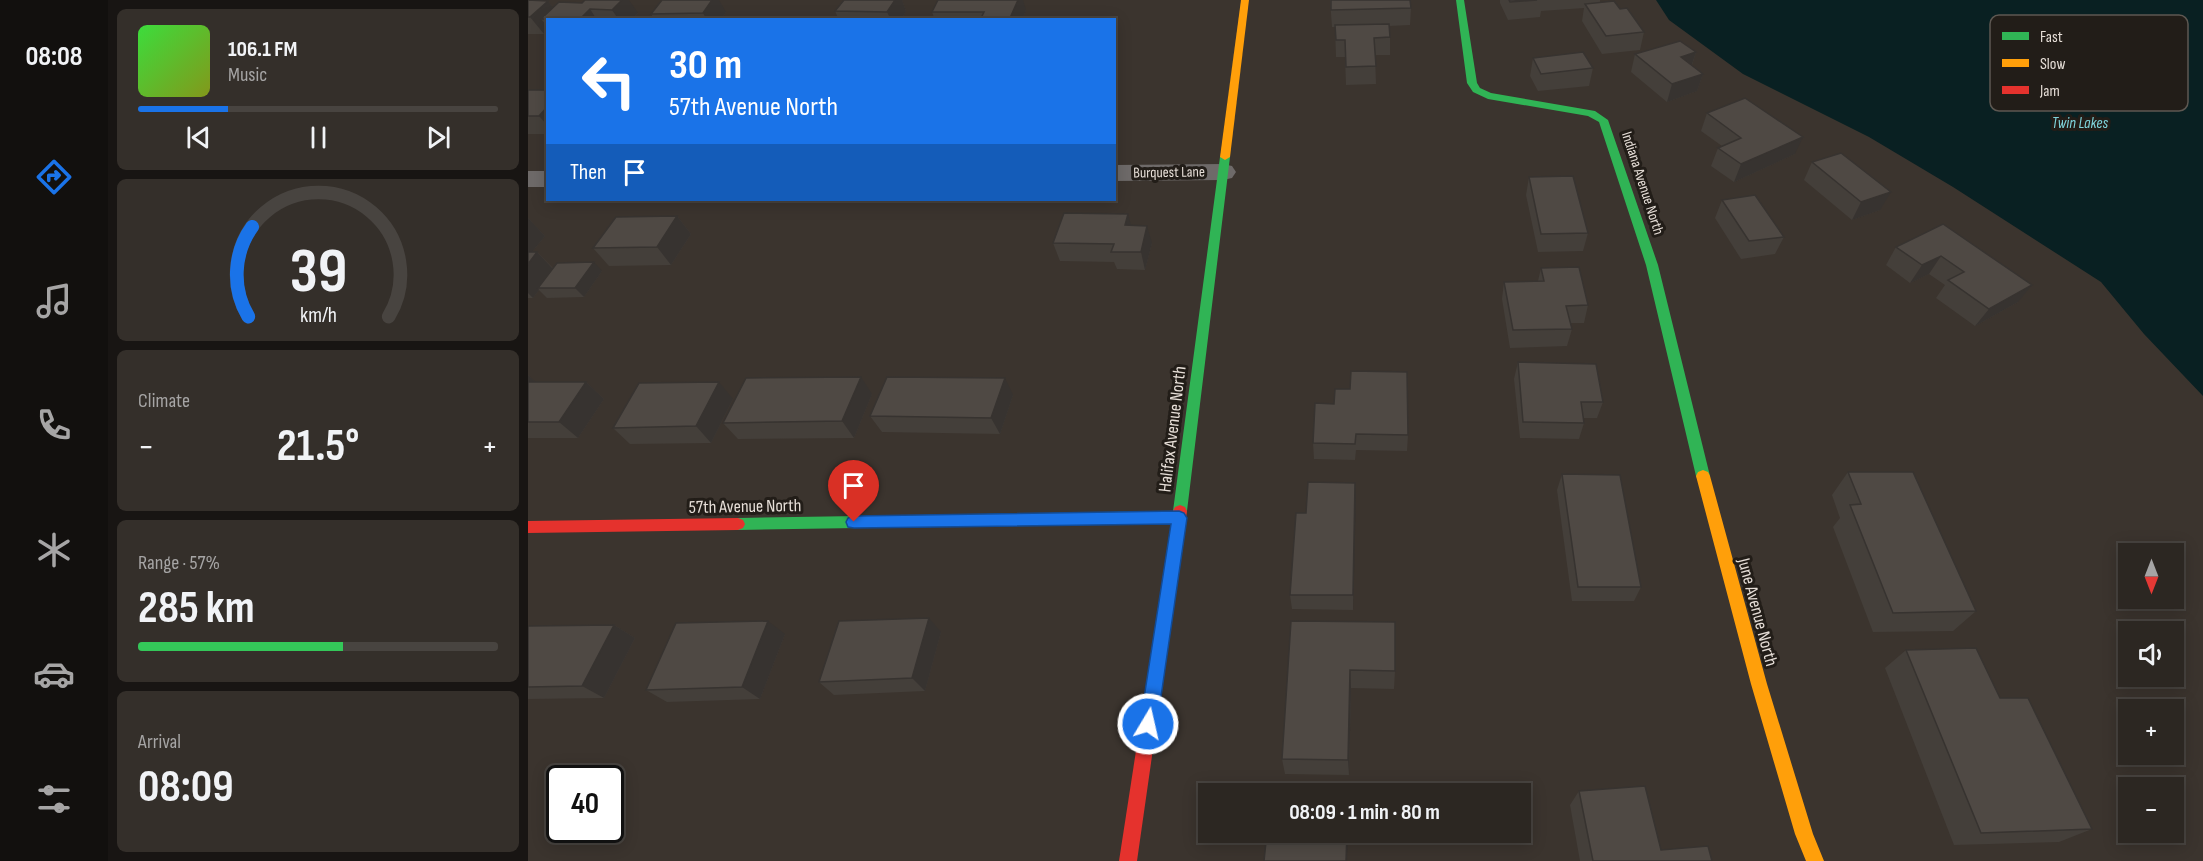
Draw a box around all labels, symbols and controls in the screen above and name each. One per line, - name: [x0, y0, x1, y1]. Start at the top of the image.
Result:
- legend: [1990, 15, 2188, 111]
- text: Fast: [2040, 28, 2063, 47]
- text: 106.1 FM: [228, 36, 297, 63]
- text: 30 m: [669, 40, 742, 91]
- text: 08:08: [25, 41, 83, 73]
- icon: left: [570, 42, 648, 120]
- text: Slow: [2040, 55, 2065, 74]
- text: Music: [228, 63, 267, 87]
- text: Jam: [2039, 82, 2060, 101]
- text: 57th Avenue North: [669, 91, 838, 123]
- water label: Twin Lakes: [2052, 114, 2109, 133]
- icon: previous: [182, 121, 215, 154]
- icon: pause: [302, 121, 335, 154]
- icon: next: [422, 121, 455, 154]
- street label: Indiana Avenue North: [1617, 129, 1668, 237]
- icon: directions: [33, 156, 75, 198]
- icon: arrive: [618, 156, 651, 189]
- text: Then: [570, 159, 606, 186]
- street label: Burquest Lane: [1133, 162, 1205, 183]
- text: 39: [289, 235, 347, 310]
- icon: music: [33, 280, 75, 322]
- text: km/h: [299, 304, 337, 329]
- street label: Halifax Avenue North: [1154, 365, 1191, 493]
- text: Climate: [138, 389, 190, 413]
- icon: phone: [33, 404, 75, 446]
- text: 21.5°: [277, 419, 359, 474]
- text: −: [138, 427, 154, 467]
- text: +: [482, 427, 498, 467]
- pin: [828, 460, 879, 522]
- icon: arrive: [837, 469, 870, 502]
- street label: 57th Avenue North: [688, 495, 802, 518]
- icon: climate: [33, 529, 75, 571]
- north arrow: [2118, 543, 2184, 609]
- map controls: [2118, 543, 2184, 843]
- text: Range · 57%: [138, 551, 220, 575]
- street label: June Avenue North: [1733, 555, 1782, 669]
- text: 285 km: [138, 581, 255, 636]
- button: sound: [2118, 621, 2184, 687]
- icon: car: [33, 653, 75, 695]
- position arrow: [1116, 692, 1180, 756]
- button: +: [2118, 699, 2184, 765]
- text: Arrival: [138, 730, 181, 754]
- text: 08:09: [138, 760, 234, 815]
- speed limit sign: 40: [546, 765, 624, 843]
- button: −: [2118, 777, 2184, 843]
- icon: filters: [33, 778, 75, 820]
- text: 08:09 · 1 min · 80 m: [1289, 799, 1440, 826]

